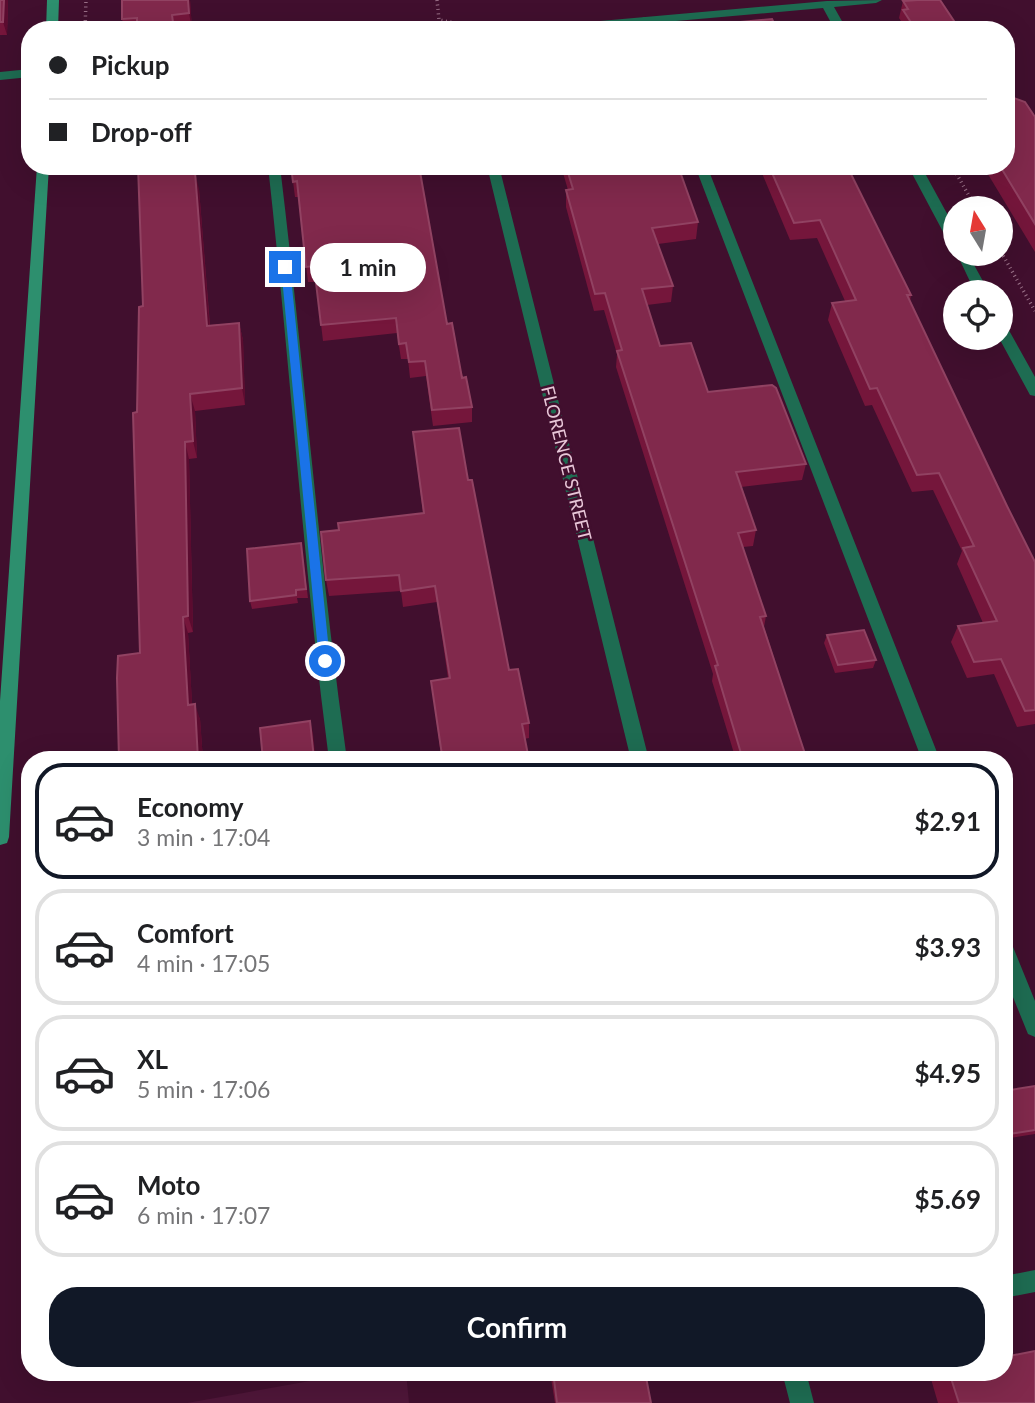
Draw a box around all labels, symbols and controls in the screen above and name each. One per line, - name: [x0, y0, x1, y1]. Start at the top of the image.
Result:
- text: Pickup: [91, 49, 170, 81]
- text: Drop-off: [91, 116, 192, 148]
- north arrow: [943, 196, 1013, 266]
- map controls: [943, 196, 1013, 350]
- callout: 1 min: [310, 243, 425, 292]
- route end: [269, 251, 301, 283]
- text: 1 min: [339, 253, 397, 281]
- button: locate: [943, 280, 1013, 350]
- street label: FLORENCE STREET: [537, 383, 597, 543]
- route start: [309, 645, 341, 677]
- icon: car: [53, 790, 116, 853]
- text: Economy: [137, 791, 243, 823]
- text: $2.91: [915, 805, 981, 837]
- text: 3 min · 17:04: [137, 823, 270, 851]
- icon: car: [53, 916, 116, 979]
- text: Comfort: [137, 917, 234, 949]
- text: $3.93: [915, 931, 981, 963]
- text: 4 min · 17:05: [137, 949, 270, 977]
- icon: car: [53, 1042, 116, 1105]
- text: XL: [137, 1043, 168, 1075]
- text: $4.95: [915, 1057, 981, 1089]
- text: 5 min · 17:06: [137, 1075, 270, 1103]
- icon: car: [53, 1168, 116, 1231]
- text: Moto: [137, 1169, 200, 1201]
- text: $5.69: [915, 1183, 981, 1215]
- text: 6 min · 17:07: [137, 1201, 270, 1229]
- button: Confirm: [49, 1287, 985, 1367]

